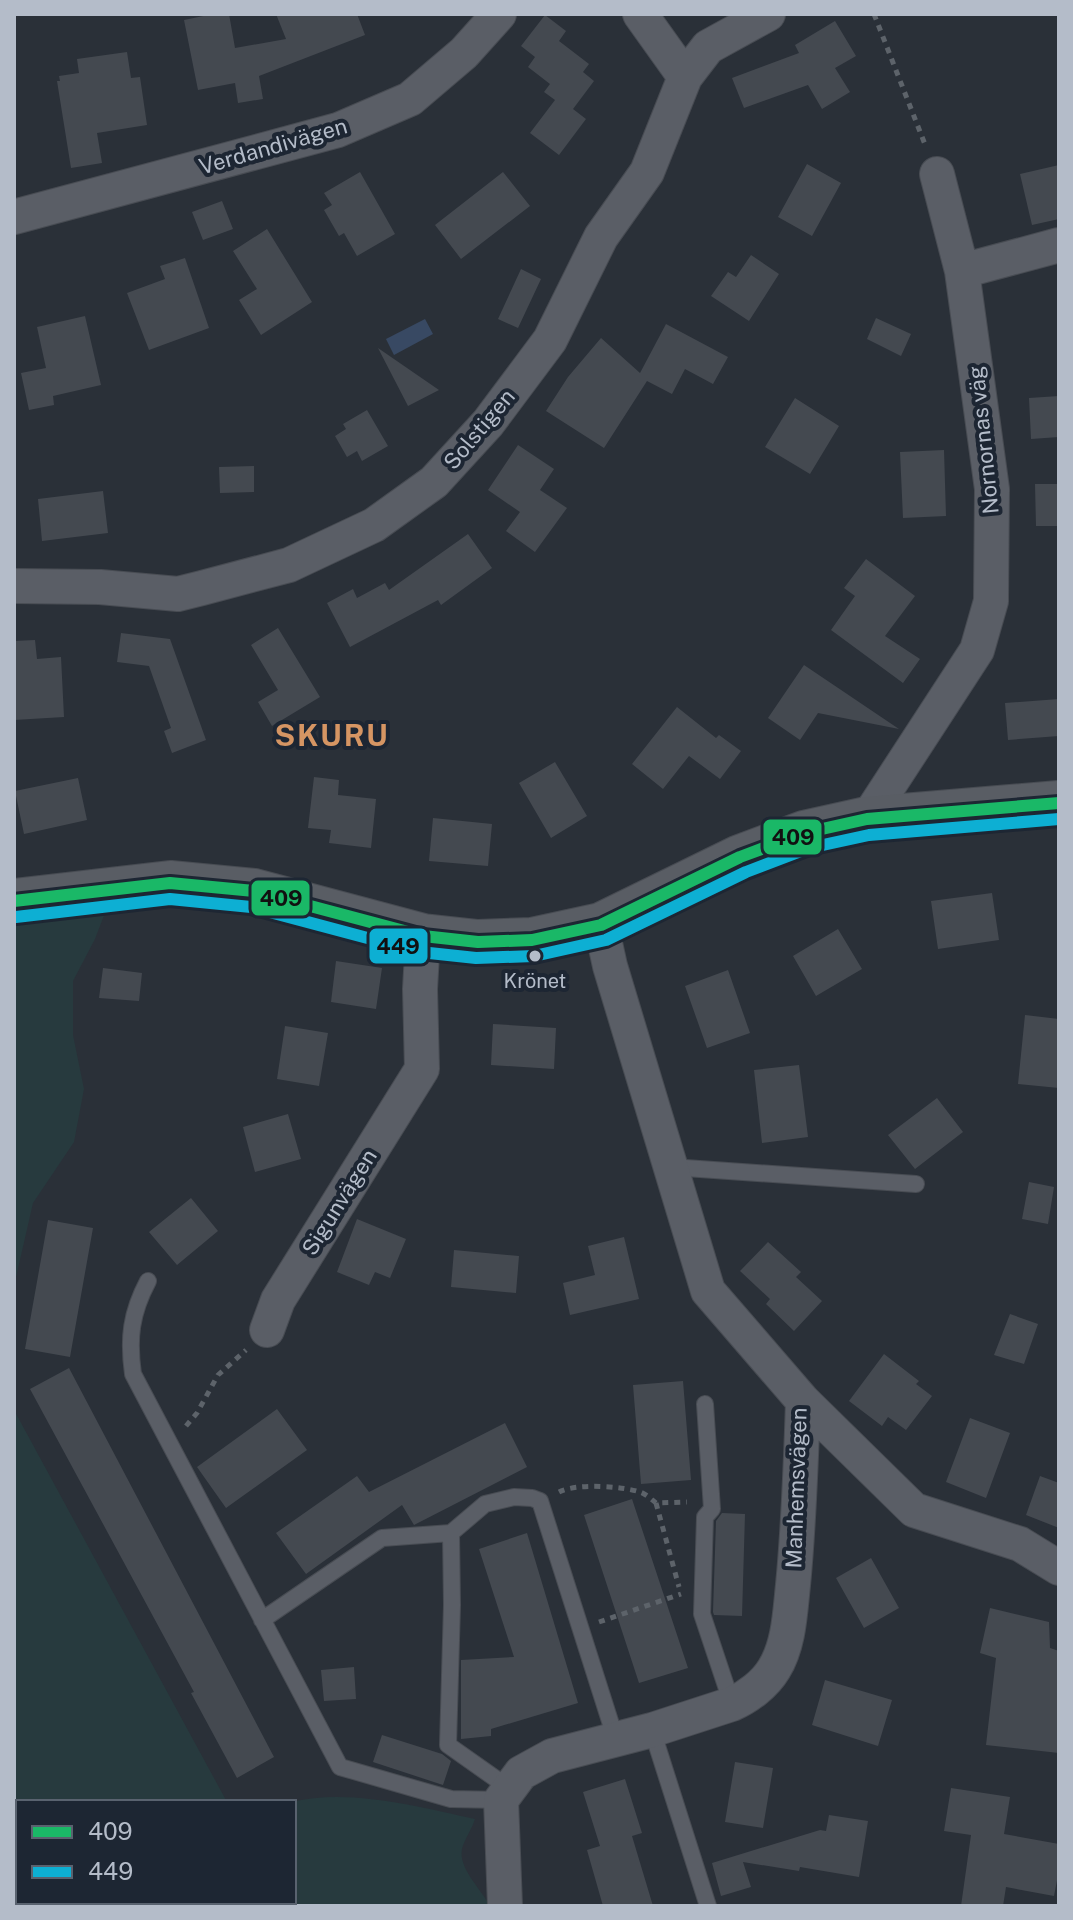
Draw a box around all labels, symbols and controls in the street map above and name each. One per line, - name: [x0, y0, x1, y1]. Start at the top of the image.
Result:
- street label: Verdandivägen: [196, 112, 350, 180]
- street label: Nornornas väg: [962, 365, 1004, 515]
- street label: Solstigen: [438, 384, 520, 474]
- district label: SKURU: [274, 717, 390, 753]
- line badge: 409: [762, 818, 823, 856]
- text: 409: [771, 824, 815, 850]
- line badge: 409: [250, 879, 311, 917]
- text: 409: [259, 885, 303, 911]
- line badge: 449: [368, 927, 429, 965]
- text: 449: [376, 933, 420, 959]
- marker: Krönet: [527, 948, 543, 964]
- place label: Krönet: [504, 969, 566, 993]
- street label: Sigunvägen: [296, 1144, 382, 1260]
- street label: Manhemsvägen: [780, 1407, 812, 1569]
- legend: [16, 1800, 296, 1904]
- text: 409: [88, 1817, 133, 1845]
- text: 449: [88, 1857, 133, 1885]

